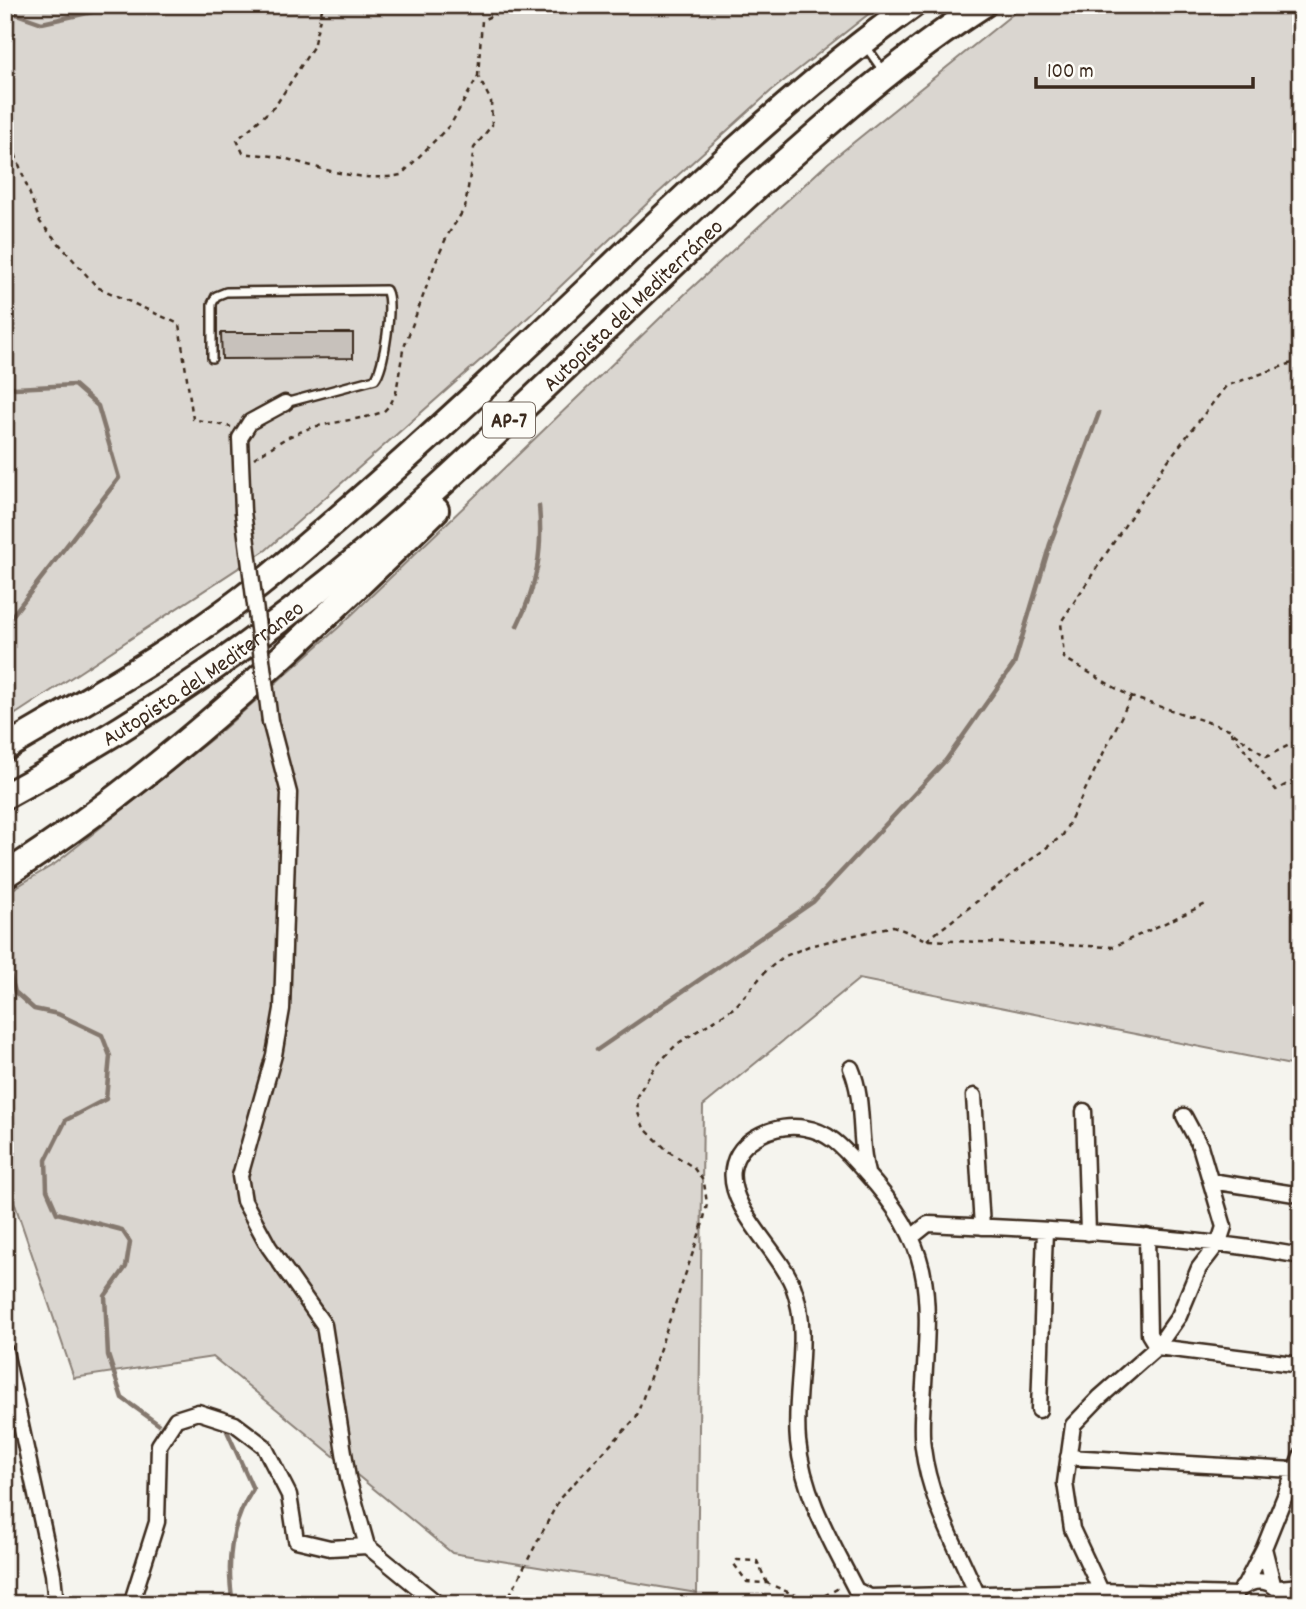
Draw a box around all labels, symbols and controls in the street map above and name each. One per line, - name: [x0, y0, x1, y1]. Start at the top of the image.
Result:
- scale bar: [1036, 46, 1254, 90]
- text: 100 m: [1047, 58, 1094, 88]
- street label: Autopista del Mediterráneo: [537, 212, 732, 401]
- road number: AP-7: [483, 402, 535, 438]
- street label: Autopista del Mediterráneo: [97, 594, 312, 757]

